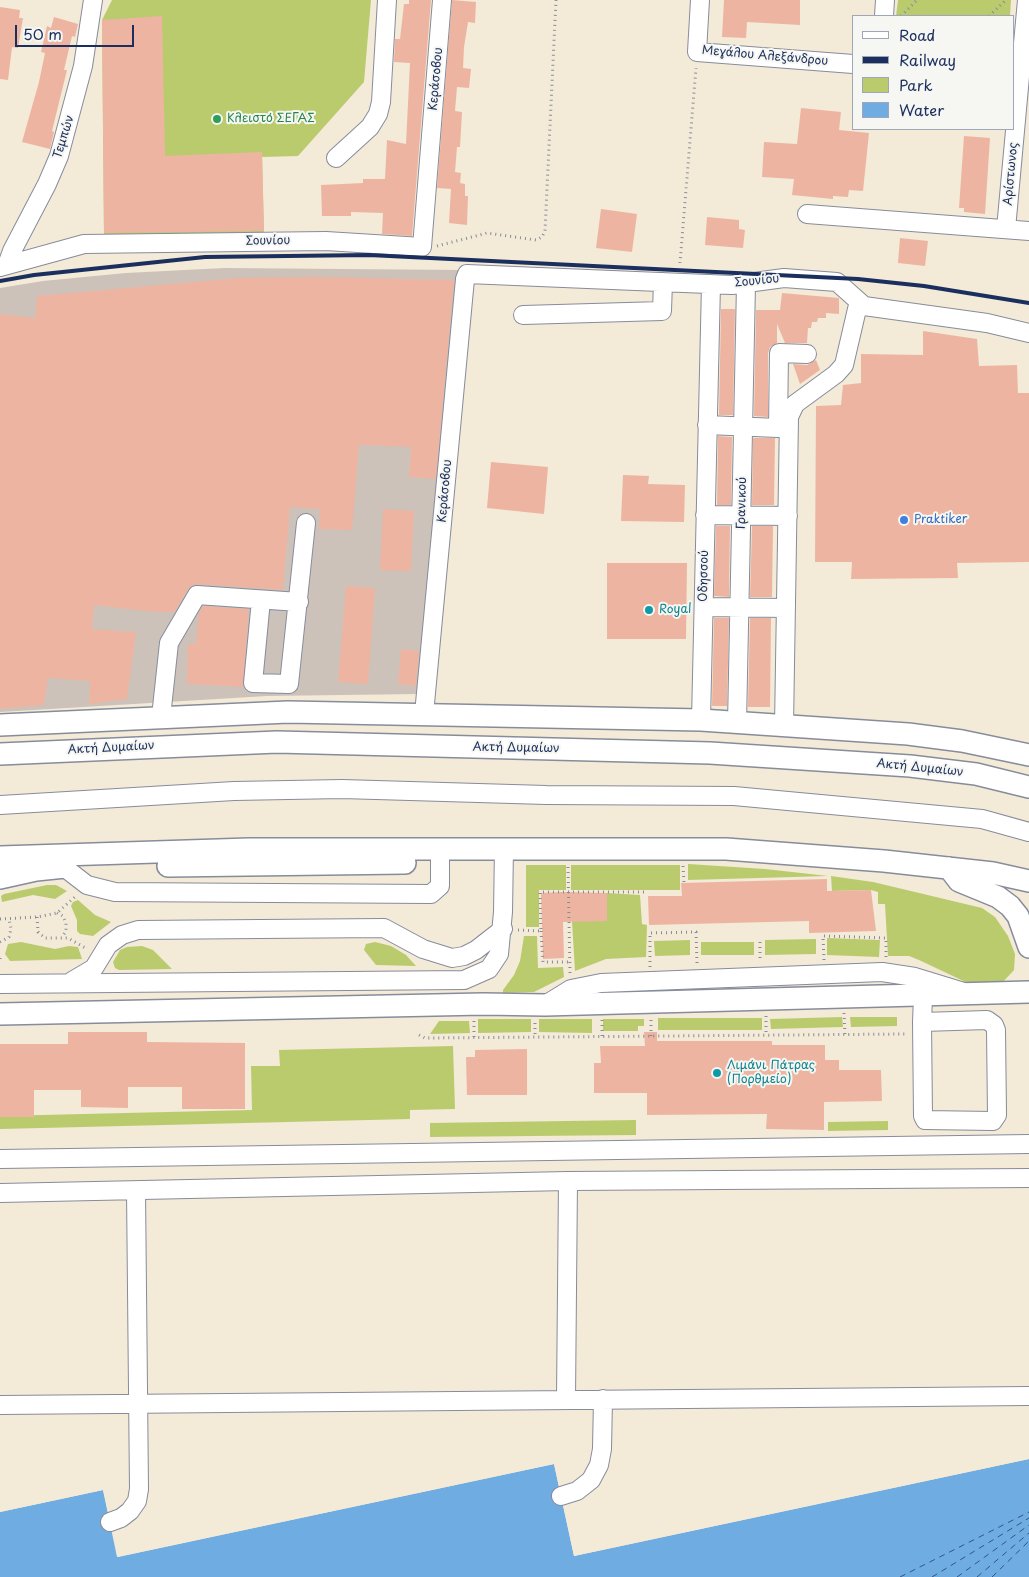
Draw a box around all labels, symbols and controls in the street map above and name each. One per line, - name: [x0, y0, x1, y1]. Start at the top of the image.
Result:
- scale bar: [18, 15, 136, 47]
- legend: [852, 15, 1014, 130]
- text: 50 m: [23, 22, 62, 45]
- text: Road: [899, 23, 935, 46]
- street label: Μεγάλου Αλεξάνδρου: [701, 43, 829, 69]
- street label: Κεράσοβου: [426, 47, 446, 111]
- text: Railway: [899, 48, 956, 71]
- text: Park: [899, 73, 933, 96]
- text: Water: [899, 98, 944, 121]
- place label: Κλειστό ΣΕΓΑΣ: [227, 112, 315, 126]
- marker: Κλειστό ΣΕΓΑΣ: [211, 113, 223, 125]
- street label: Τεμπών: [51, 114, 77, 160]
- street label: Αρίστωνος: [1001, 142, 1021, 206]
- street label: Σουνίου: [246, 233, 290, 249]
- street label: Σουνίου: [734, 272, 780, 290]
- street label: Κεράσοβου: [435, 459, 455, 523]
- street label: Γρανικού: [734, 477, 750, 529]
- place label: Praktiker: [914, 513, 967, 527]
- marker: Praktiker: [898, 514, 910, 526]
- street label: Οδησσού: [696, 550, 712, 602]
- place label: Royal: [659, 603, 691, 617]
- marker: Royal: [643, 604, 655, 616]
- street label: Ακτή Δυμαίων: [67, 739, 155, 757]
- street label: Ακτή Δυμαίων: [472, 740, 560, 756]
- street label: Ακτή Δυμαίων: [876, 756, 964, 780]
- place label: Λιμάνι Πάτρας (Πορθμείο): [727, 1059, 815, 1087]
- marker: Λιμάνι Πάτρας (Πορθμείο): [711, 1067, 723, 1079]

